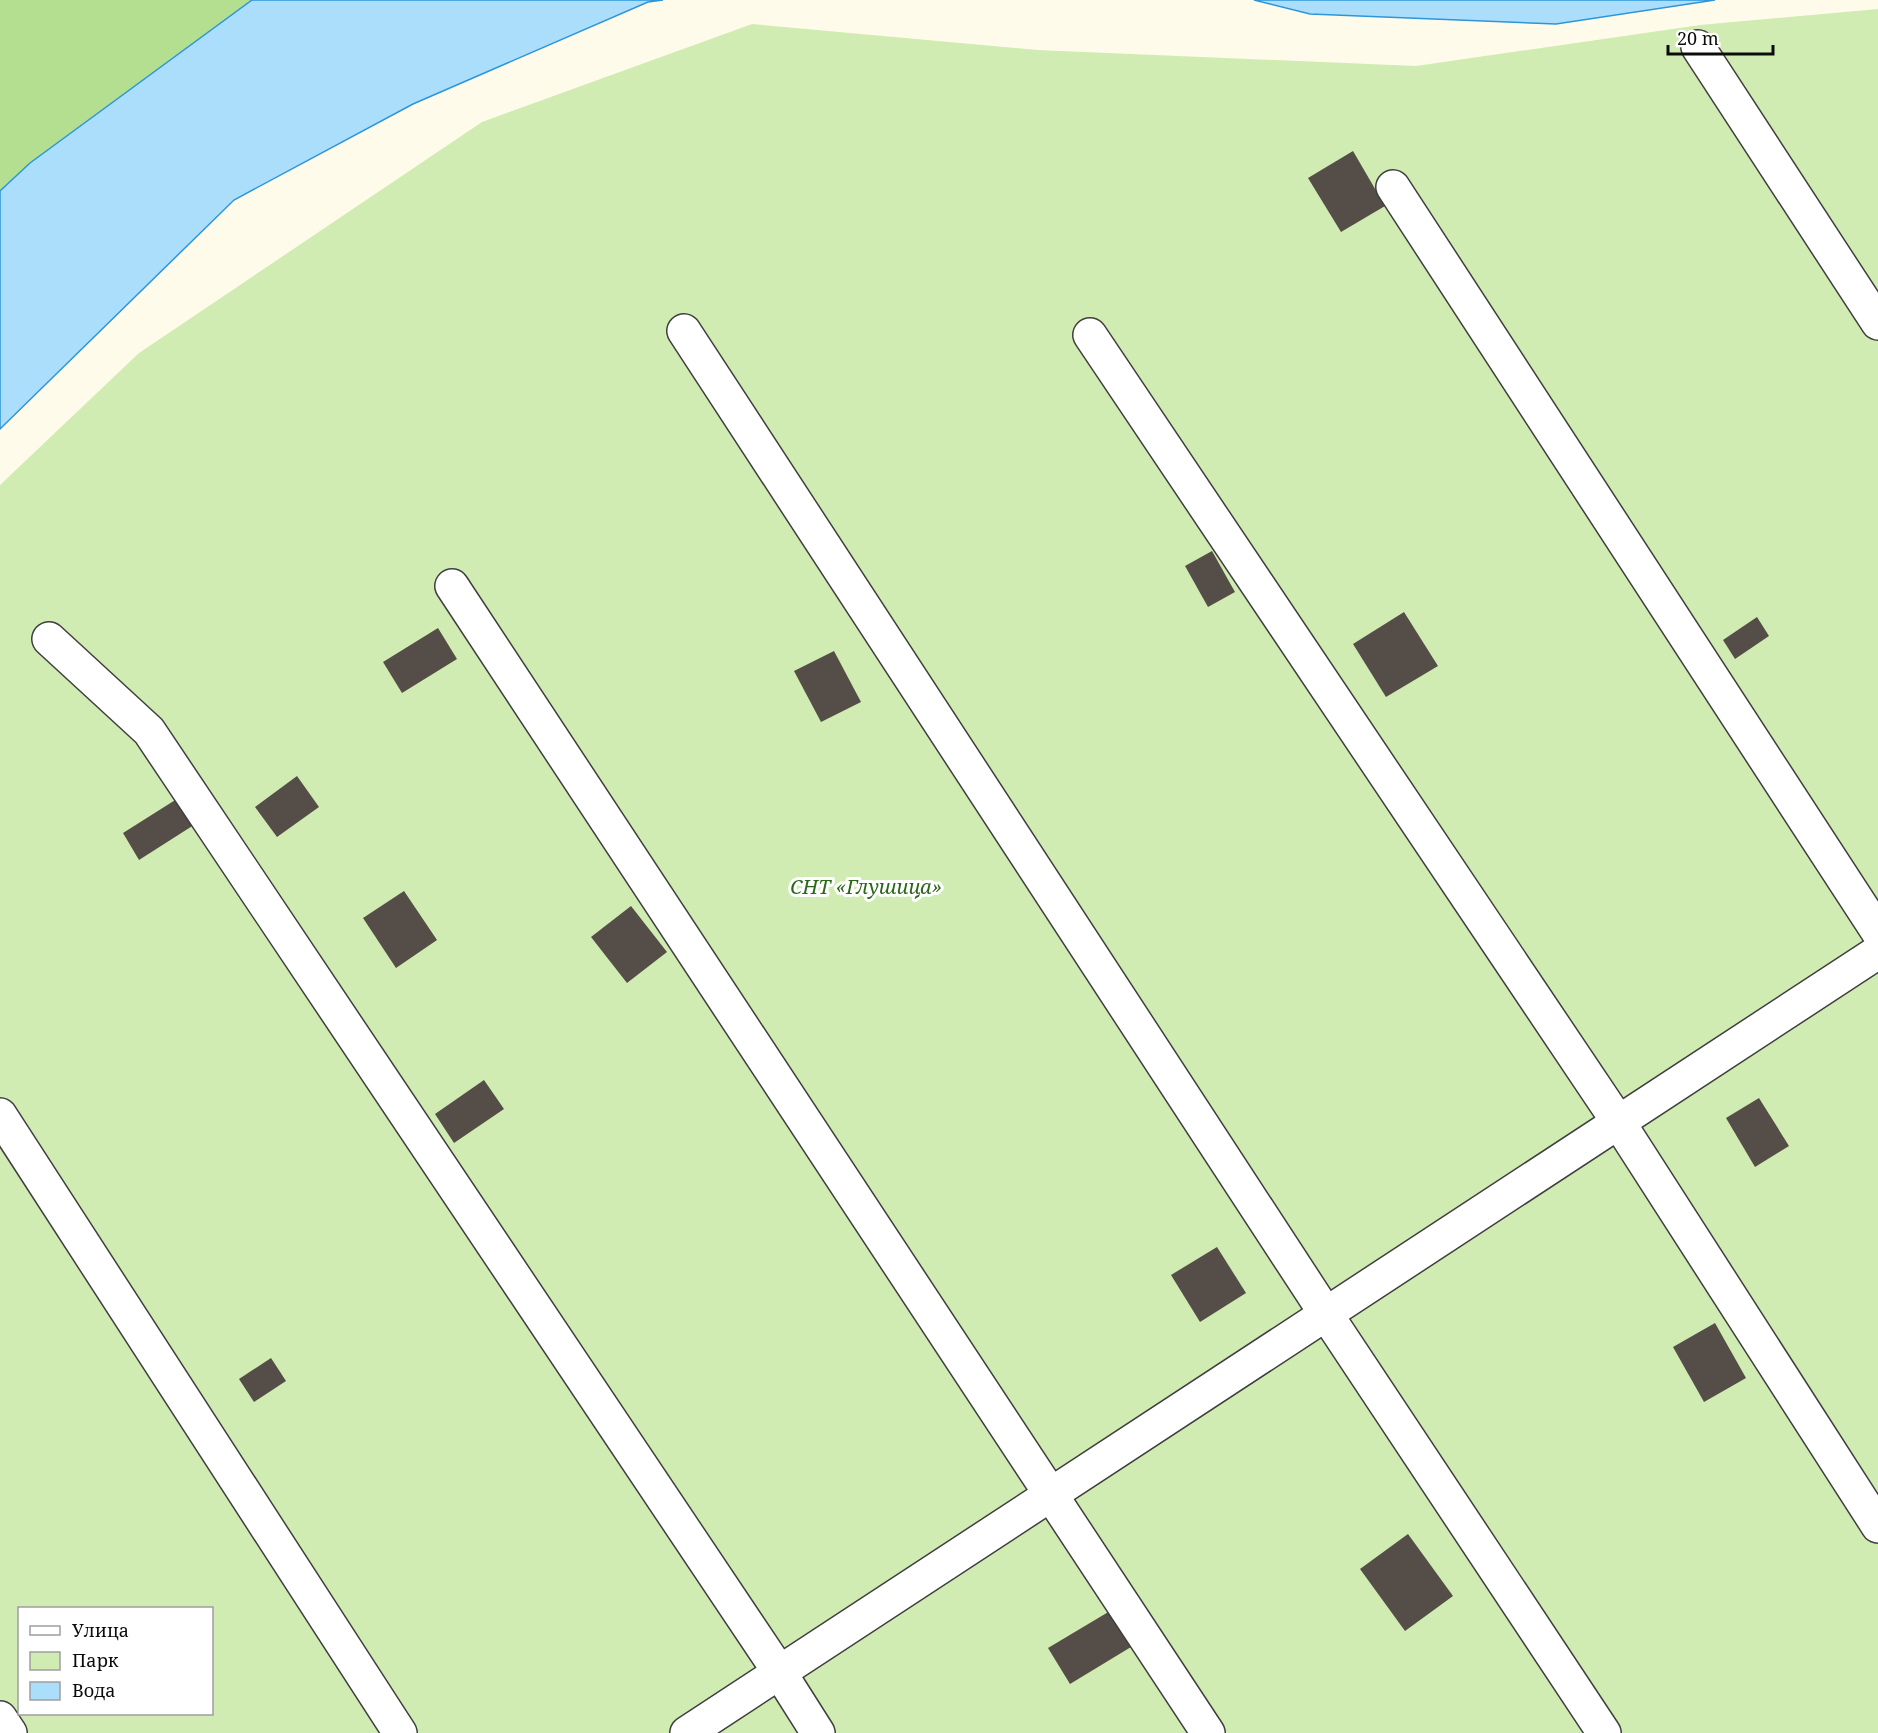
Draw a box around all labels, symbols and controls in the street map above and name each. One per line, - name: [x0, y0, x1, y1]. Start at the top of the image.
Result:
- scale bar: [1668, 18, 1773, 56]
- text: 20 m: [1677, 26, 1719, 50]
- park label: СНТ «Глушица»: [790, 873, 942, 900]
- legend: [18, 1607, 213, 1715]
- text: Улица: [72, 1618, 129, 1642]
- text: Парк: [72, 1648, 119, 1672]
- text: Вода: [72, 1678, 116, 1702]

